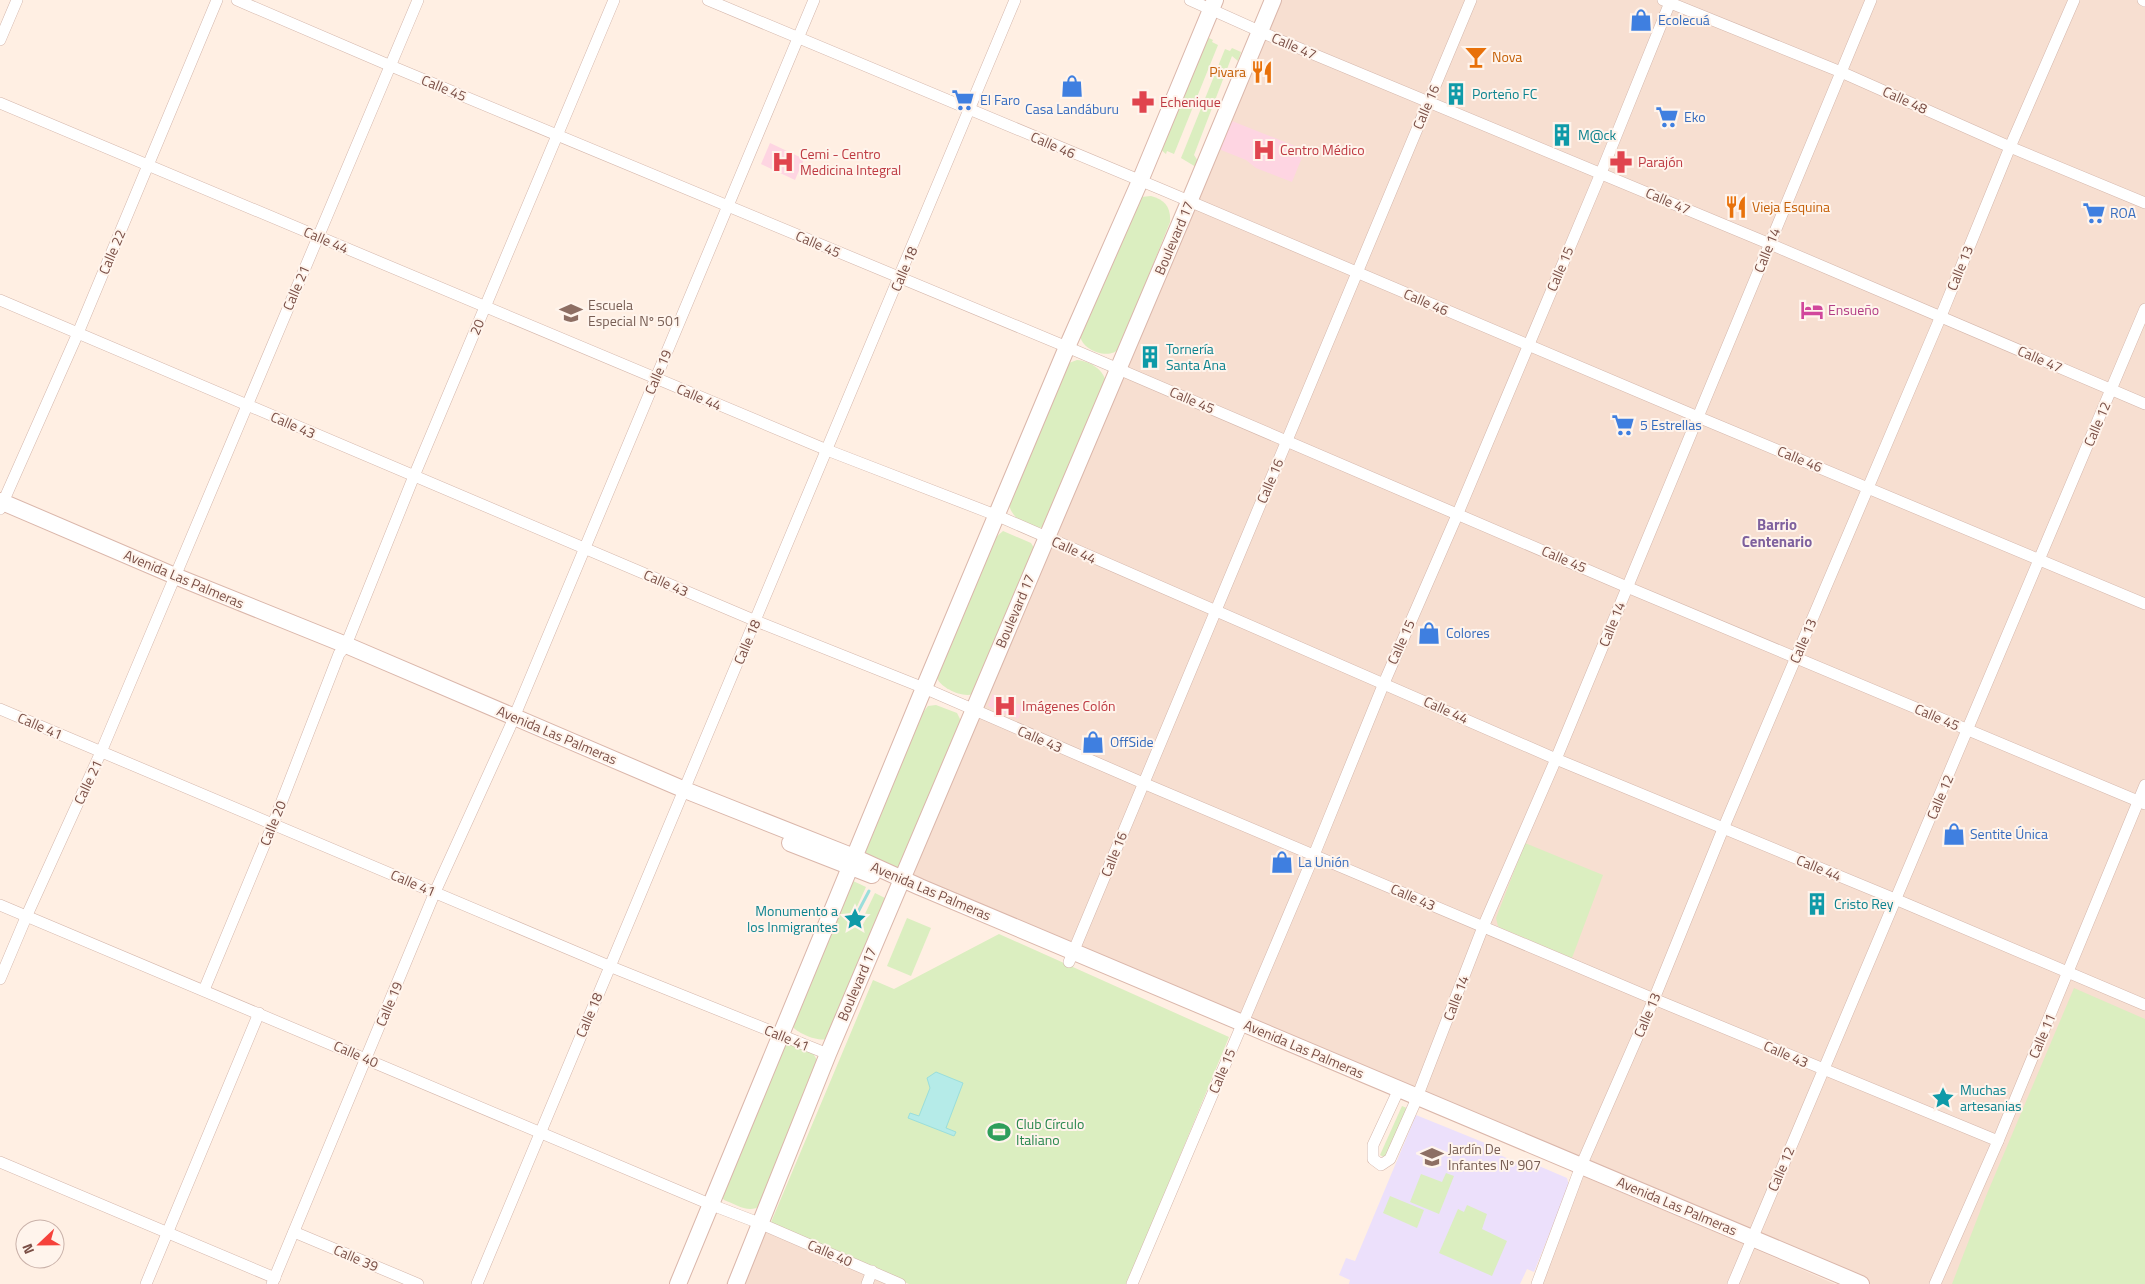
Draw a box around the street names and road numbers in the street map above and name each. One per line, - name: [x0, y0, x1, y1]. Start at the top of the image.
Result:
- street label: Calle 47: [1268, 27, 1320, 64]
- street label: Calle 45: [418, 69, 470, 106]
- street label: Calle 48: [1879, 80, 1931, 119]
- street label: Calle 16: [1407, 81, 1444, 133]
- street label: Calle 46: [1027, 126, 1079, 163]
- street label: Calle 47: [1642, 182, 1694, 219]
- street label: Boulevard 17: [1149, 198, 1198, 278]
- street label: Calle 44: [300, 221, 352, 258]
- street label: Calle 14: [1748, 224, 1785, 276]
- street label: Calle 45: [792, 225, 844, 262]
- street label: Calle 22: [93, 226, 130, 278]
- street label: Calle 13: [1941, 242, 1978, 294]
- street label: Calle 18: [885, 243, 922, 295]
- street label: Calle 15: [1541, 243, 1578, 295]
- street label: Calle 21: [277, 262, 314, 314]
- street label: Calle 46: [1400, 283, 1452, 320]
- street label: 20: [464, 315, 489, 338]
- street label: Calle 47: [2014, 340, 2066, 377]
- street label: Calle 19: [639, 346, 676, 398]
- street label: Calle 44: [673, 378, 725, 415]
- street label: Calle 45: [1166, 381, 1218, 418]
- street label: Calle 12: [2078, 398, 2115, 450]
- street label: Calle 43: [267, 406, 319, 443]
- street label: Calle 46: [1774, 440, 1826, 477]
- street label: Calle 16: [1251, 455, 1288, 507]
- street label: Calle 44: [1048, 530, 1100, 569]
- street label: Calle 45: [1538, 540, 1590, 577]
- street label: Avenida Las Palmeras: [121, 544, 248, 613]
- street label: Calle 43: [640, 564, 692, 601]
- street label: Boulevard 17: [990, 571, 1039, 651]
- street label: Calle 14: [1593, 598, 1630, 650]
- street label: Calle 13: [1784, 615, 1821, 667]
- street label: Calle 18: [728, 616, 765, 668]
- street label: Calle 15: [1381, 616, 1420, 668]
- street label: Calle 44: [1420, 690, 1472, 729]
- street label: Calle 45: [1911, 698, 1963, 735]
- street label: Avenida Las Palmeras: [494, 700, 621, 769]
- street label: Calle 41: [14, 707, 66, 744]
- street label: Calle 43: [1014, 720, 1066, 757]
- street label: Calle 21: [68, 756, 107, 807]
- street label: Calle 12: [1921, 771, 1958, 823]
- street label: Calle 20: [254, 797, 291, 849]
- street label: Calle 16: [1095, 828, 1132, 880]
- street label: Calle 44: [1793, 849, 1845, 886]
- street label: Avenida Las Palmeras: [868, 856, 995, 925]
- street label: Calle 41: [387, 864, 439, 901]
- street label: Calle 43: [1387, 878, 1439, 915]
- street label: Boulevard 17: [832, 944, 881, 1024]
- street label: Calle 14: [1437, 972, 1474, 1023]
- street label: Calle 19: [370, 978, 407, 1030]
- street label: Calle 18: [570, 989, 607, 1041]
- street label: Calle 13: [1628, 989, 1665, 1041]
- street label: Calle 11: [2023, 1010, 2060, 1062]
- street label: Avenida Las Palmeras: [1241, 1014, 1368, 1083]
- street label: Calle 41: [761, 1019, 813, 1056]
- street label: Calle 40: [330, 1035, 382, 1072]
- street label: Calle 43: [1760, 1035, 1812, 1072]
- street label: Calle 15: [1203, 1045, 1240, 1097]
- street label: Calle 12: [1762, 1143, 1799, 1195]
- street label: Avenida Las Palmeras: [1614, 1171, 1741, 1240]
- street label: Calle 40: [804, 1234, 856, 1271]
- street label: Calle 39: [330, 1239, 382, 1276]

